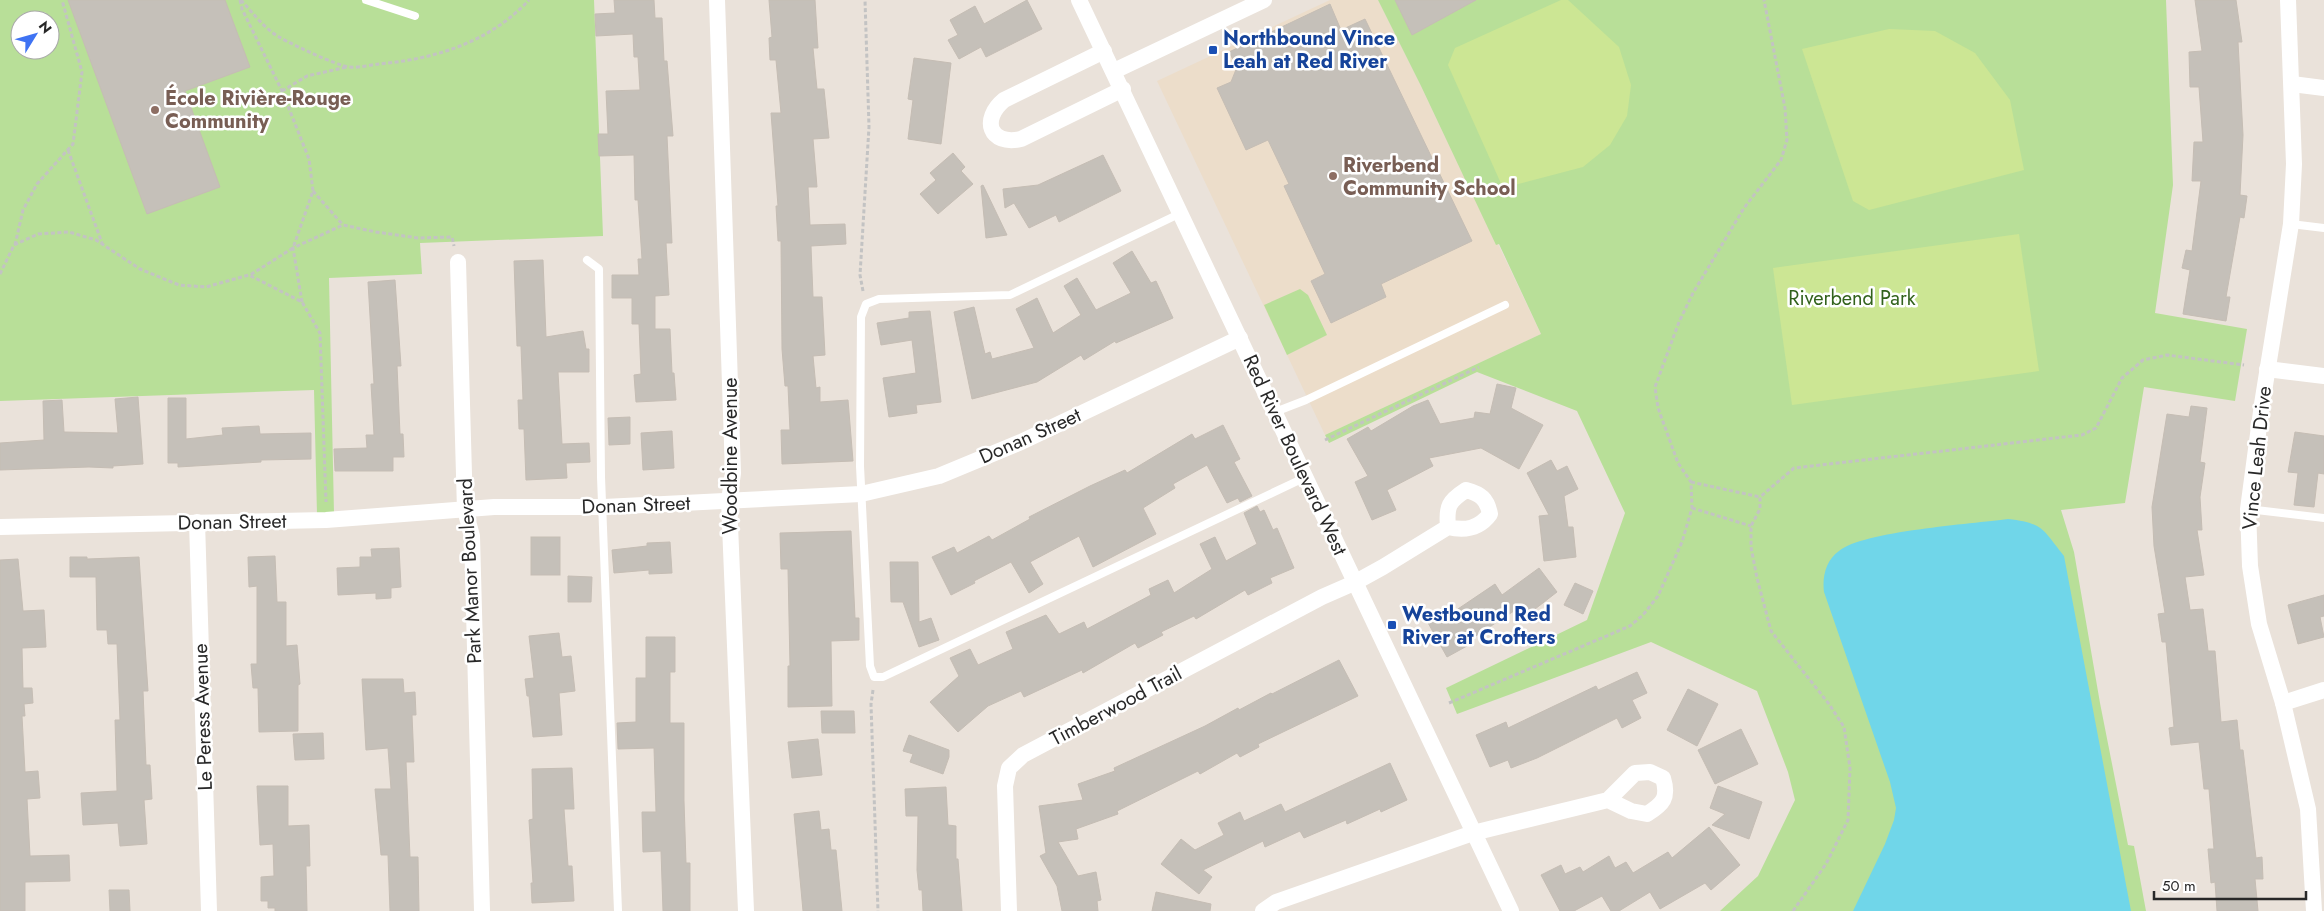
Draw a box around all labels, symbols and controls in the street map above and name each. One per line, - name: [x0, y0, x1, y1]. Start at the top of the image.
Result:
- north arrow: [10, 10, 60, 60]
- text: N: [34, 17, 57, 38]
- place label: Northbound Vince Leah at Red River: [1223, 24, 1395, 76]
- marker: Northbound Vince Leah at Red River: [1207, 44, 1219, 56]
- place label: École Rivière-Rouge Community: [165, 83, 351, 136]
- marker: École Rivière-Rouge Community: [149, 104, 161, 116]
- place label: Riverbend Community School: [1343, 151, 1516, 203]
- marker: Riverbend Community School: [1327, 170, 1339, 182]
- park label: Riverbend Park: [1788, 284, 1916, 313]
- street label: Red River Boulevard West: [1236, 350, 1354, 560]
- street label: Woodbine Avenue: [716, 377, 745, 535]
- street label: Vince Leah Drive: [2235, 385, 2279, 531]
- street label: Donan Street: [974, 401, 1086, 471]
- street label: Park Manor Boulevard: [451, 478, 489, 664]
- street label: Donan Street: [581, 489, 691, 521]
- street label: Donan Street: [177, 507, 287, 537]
- place label: Westbound Red River at Crofters: [1402, 600, 1555, 652]
- marker: Westbound Red River at Crofters: [1386, 619, 1398, 631]
- street label: Le Peress Avenue: [186, 643, 220, 791]
- street label: Timberwood Trail: [1045, 659, 1187, 753]
- scale bar: [2154, 868, 2306, 900]
- text: 50 m: [2162, 875, 2196, 897]

